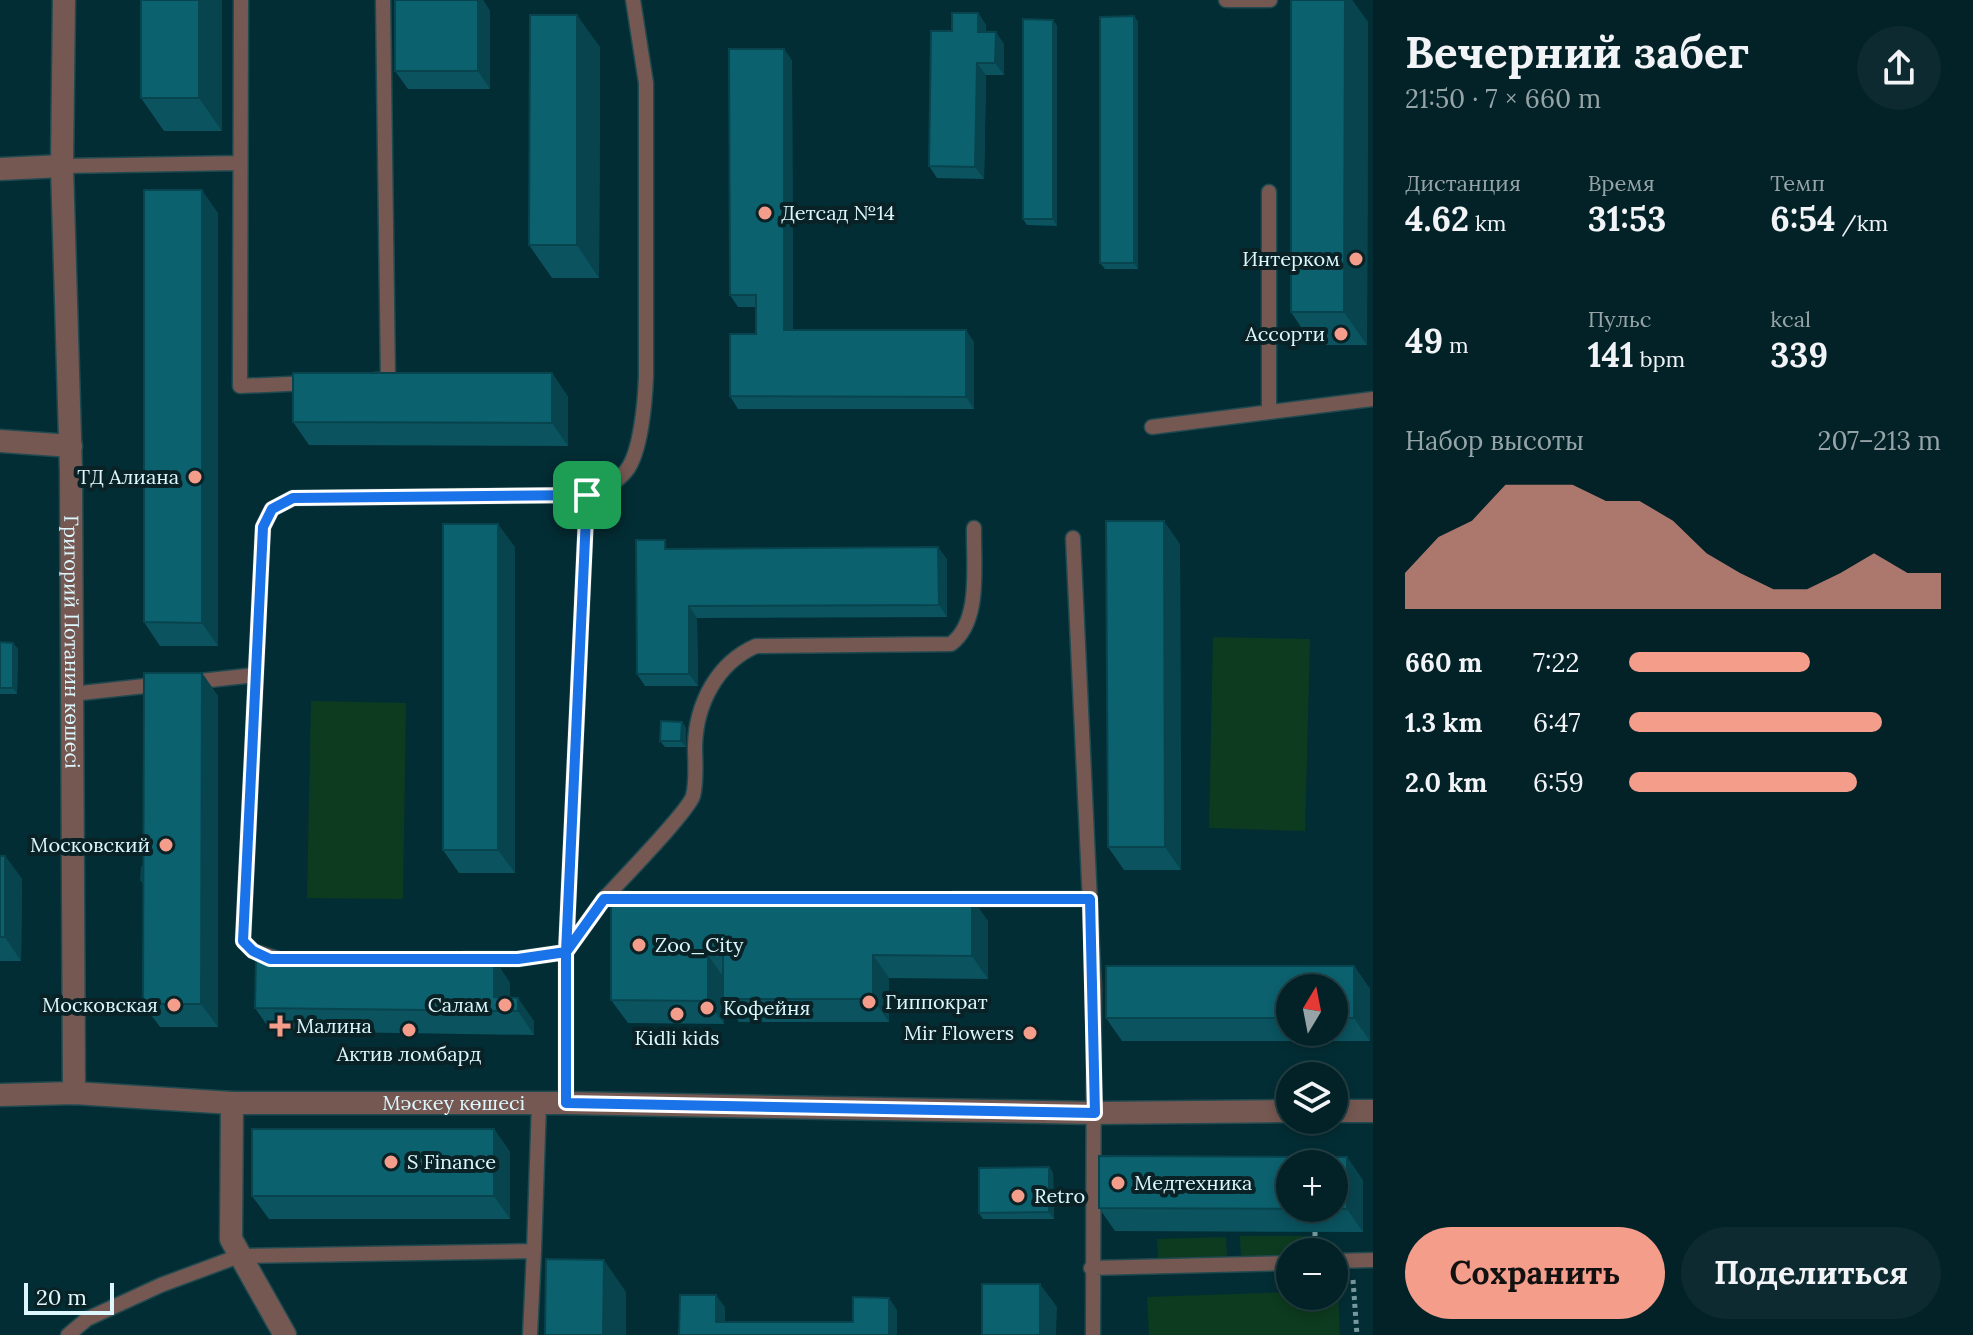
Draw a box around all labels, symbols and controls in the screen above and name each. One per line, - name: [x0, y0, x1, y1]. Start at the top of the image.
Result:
- text: Вечерний забег: [1405, 24, 1750, 80]
- button: share: [1857, 26, 1941, 110]
- text: 21:50 · 7 × 660 m: [1405, 82, 1601, 115]
- text: Дистанция: [1405, 169, 1521, 197]
- text: Время: [1588, 169, 1655, 197]
- text: Темп: [1770, 169, 1825, 197]
- text: 4.62: [1405, 197, 1469, 240]
- text: 31:53: [1588, 197, 1666, 240]
- text: 6:54: [1770, 197, 1836, 240]
- place label: Детсад №14: [781, 200, 895, 225]
- marker: Детсад №14: [756, 204, 774, 222]
- text: km: [1469, 209, 1506, 237]
- text: /km: [1836, 209, 1888, 237]
- place label: Интерком: [1242, 246, 1340, 271]
- marker: Интерком: [1347, 250, 1365, 268]
- text: Пульс: [1588, 305, 1652, 333]
- text: kcal: [1770, 305, 1811, 333]
- text: 49: [1405, 319, 1443, 362]
- place label: Ассорти: [1244, 321, 1325, 346]
- marker: Ассорти: [1332, 325, 1350, 343]
- text: m: [1443, 331, 1469, 359]
- text: 141: [1588, 333, 1634, 376]
- text: 339: [1770, 333, 1828, 376]
- text: bpm: [1634, 345, 1685, 373]
- text: Набор высоты: [1405, 424, 1584, 457]
- text: 207–213 m: [1817, 424, 1941, 457]
- pin: [553, 461, 621, 529]
- place label: ТД Алиана: [77, 464, 179, 489]
- marker: ТД Алиана: [186, 468, 204, 486]
- icon: arrive: [565, 473, 609, 517]
- street label: Григорий Потанин көшесі: [59, 515, 85, 769]
- text: 660 m: [1405, 646, 1482, 679]
- text: 7:22: [1533, 646, 1579, 679]
- text: 1.3 km: [1405, 706, 1482, 739]
- text: 6:47: [1533, 706, 1581, 739]
- text: 2.0 km: [1405, 766, 1487, 799]
- text: 6:59: [1533, 766, 1584, 799]
- place label: Московский: [30, 832, 150, 857]
- marker: Московский: [157, 836, 175, 854]
- place label: Zoo_City: [655, 932, 744, 957]
- marker: Zoo_City: [630, 936, 648, 954]
- north arrow: [1276, 974, 1348, 1046]
- map controls: [1276, 974, 1348, 1310]
- place label: Гиппократ: [885, 989, 988, 1014]
- place label: Московская: [42, 992, 158, 1017]
- place label: Салам: [428, 992, 489, 1017]
- marker: Гиппократ: [860, 993, 878, 1011]
- place label: Кофейня: [723, 995, 810, 1020]
- marker: Московская: [165, 996, 183, 1014]
- marker: Салам: [496, 996, 514, 1014]
- marker: Кофейня: [698, 999, 716, 1017]
- marker: Kidli kids: [668, 1005, 686, 1023]
- place label: Малина: [296, 1013, 372, 1038]
- marker: Малина: [271, 1017, 289, 1035]
- place label: Mir Flowers: [904, 1020, 1014, 1045]
- marker: Актив ломбард: [400, 1021, 418, 1039]
- marker: Mir Flowers: [1021, 1024, 1039, 1042]
- place label: Kidli kids: [634, 1025, 720, 1050]
- place label: Актив ломбард: [336, 1041, 481, 1066]
- button: layers: [1276, 1062, 1348, 1134]
- street label: Мәскеу көшесі: [382, 1090, 525, 1115]
- place label: S Finance: [407, 1149, 496, 1174]
- button: +: [1276, 1150, 1348, 1222]
- marker: S Finance: [382, 1153, 400, 1171]
- place label: Медтехника: [1134, 1170, 1252, 1195]
- marker: Медтехника: [1109, 1174, 1127, 1192]
- place label: Retro: [1034, 1183, 1085, 1208]
- marker: Retro: [1009, 1187, 1027, 1205]
- button: Сохранить: [1405, 1227, 1665, 1319]
- button: Поделиться: [1681, 1227, 1941, 1319]
- button: −: [1276, 1238, 1348, 1310]
- scale bar: [24, 1279, 114, 1315]
- text: 20 m: [36, 1283, 87, 1311]

